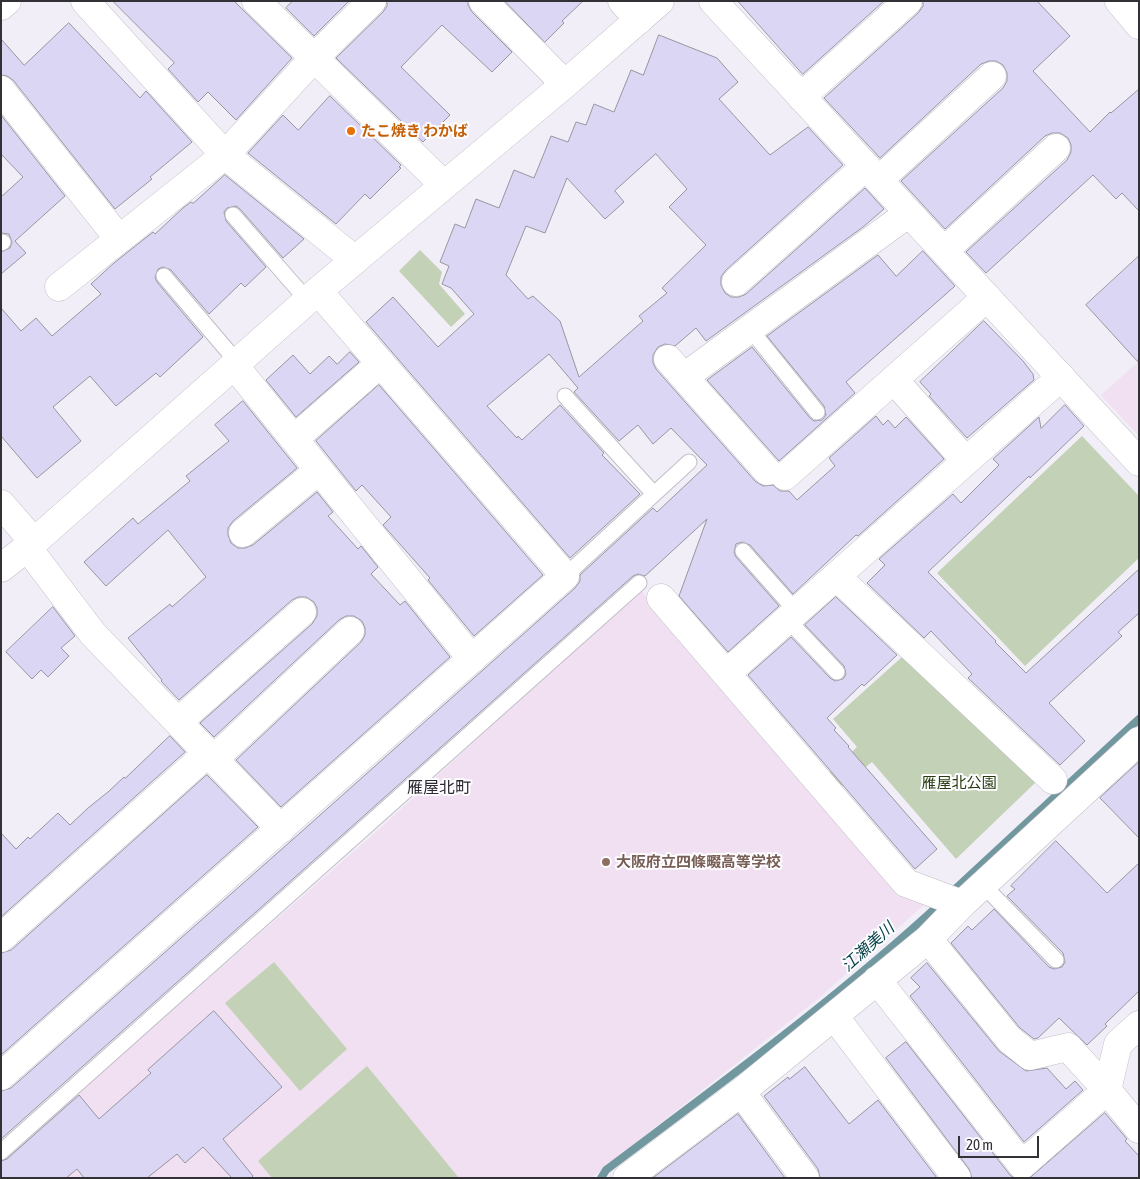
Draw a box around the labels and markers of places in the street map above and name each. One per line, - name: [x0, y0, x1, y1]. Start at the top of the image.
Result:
- place label: たこ焼き わかば: [361, 122, 468, 140]
- marker: たこ焼き わかば: [345, 125, 357, 137]
- place label: 大阪府立四條畷高等学校: [616, 853, 781, 871]
- marker: 大阪府立四條畷高等学校: [600, 856, 612, 868]

